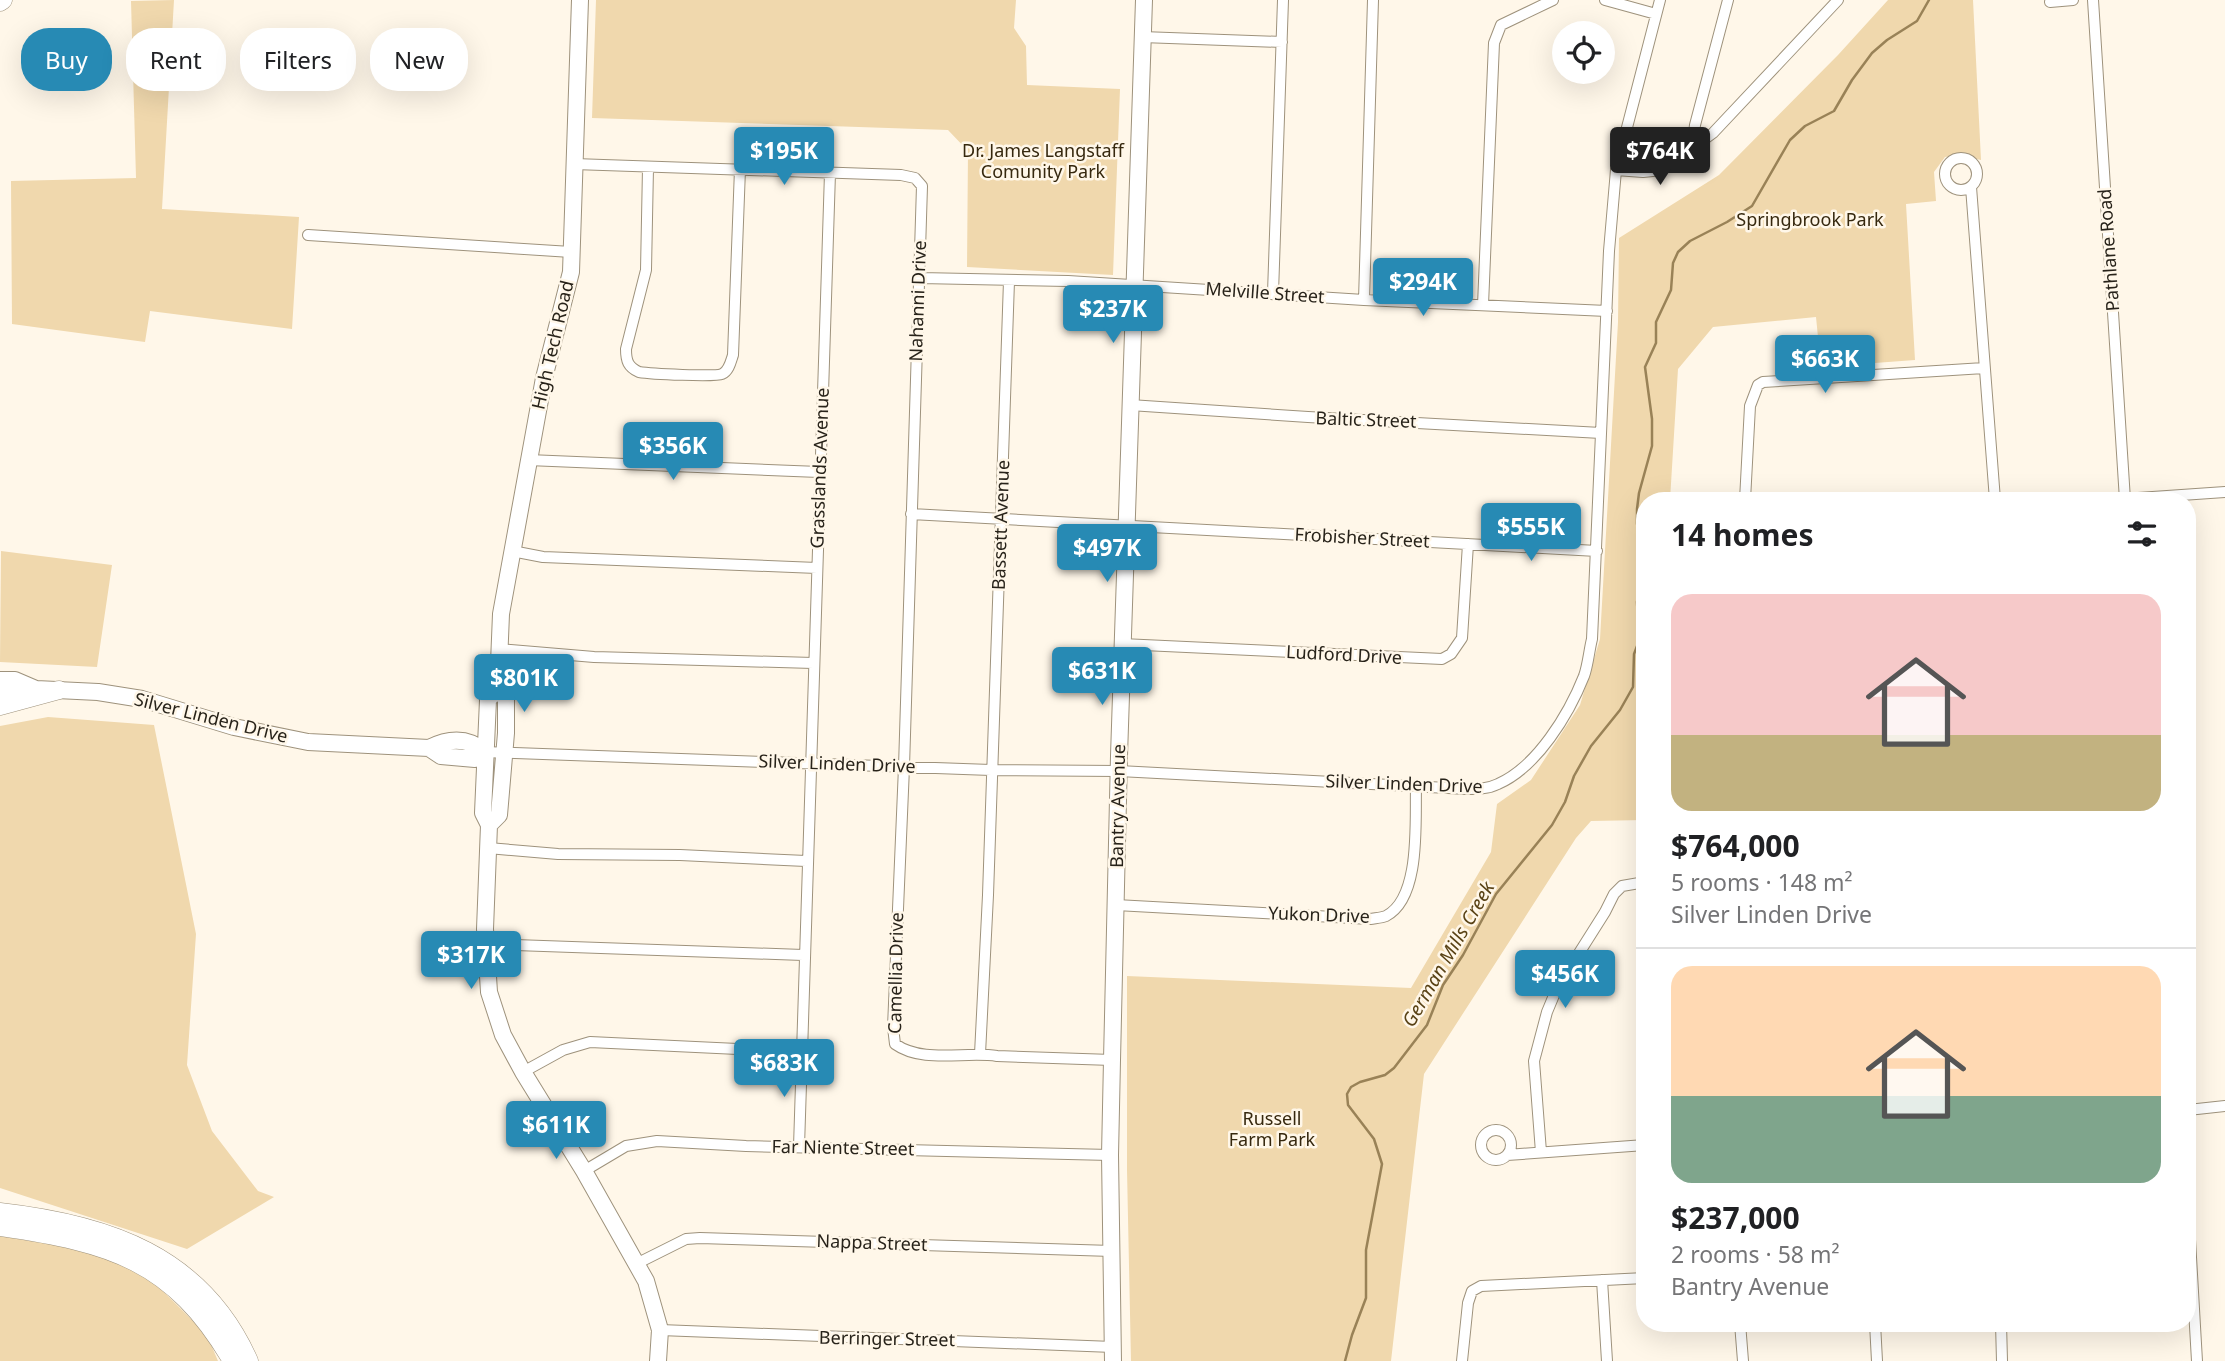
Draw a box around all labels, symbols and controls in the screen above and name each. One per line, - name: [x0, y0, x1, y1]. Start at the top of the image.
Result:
- map controls: [1552, 21, 1615, 84]
- button: locate: [1552, 21, 1615, 84]
- chip: Buy: [21, 28, 112, 91]
- chip: Rent: [126, 28, 226, 91]
- chip: Filters: [240, 28, 356, 91]
- chip: New: [370, 28, 468, 91]
- pin: $195K: [735, 128, 833, 187]
- pin: $764K: [1611, 128, 1709, 187]
- text: $195K: [750, 134, 818, 166]
- text: $764K: [1626, 134, 1694, 166]
- park label: Dr. James Langstaff Comunity Park: [962, 138, 1126, 183]
- street label: Pathlane Road: [2092, 188, 2124, 312]
- park label: Springbrook Park: [1736, 207, 1884, 231]
- street label: Nahanni Drive: [903, 240, 931, 362]
- pin: $294K: [1374, 258, 1472, 318]
- text: $294K: [1389, 265, 1457, 297]
- street label: Melville Street: [1205, 276, 1326, 308]
- street label: High Tech Road: [526, 278, 579, 412]
- pin: $237K: [1064, 286, 1162, 345]
- text: $237K: [1079, 292, 1147, 324]
- pin: $663K: [1776, 336, 1874, 395]
- text: $663K: [1791, 342, 1859, 374]
- street label: Grasslands Avenue: [804, 387, 834, 549]
- street label: Baltic Street: [1315, 405, 1417, 433]
- pin: $356K: [624, 422, 722, 482]
- text: $356K: [639, 429, 707, 461]
- street label: Bassett Avenue: [986, 460, 1014, 590]
- pin: $555K: [1482, 504, 1580, 563]
- text: $555K: [1497, 510, 1565, 542]
- text: 14 homes: [1671, 514, 1814, 555]
- icon: filters: [2123, 515, 2161, 553]
- street label: Frobisher Street: [1294, 521, 1431, 553]
- pin: $497K: [1058, 524, 1156, 584]
- text: $497K: [1073, 531, 1141, 563]
- street label: Ludford Drive: [1285, 639, 1403, 669]
- icon: home: [1853, 639, 1979, 765]
- pin: $631K: [1053, 648, 1151, 707]
- pin: $801K: [475, 654, 573, 714]
- text: $631K: [1068, 654, 1136, 686]
- text: $801K: [490, 661, 558, 693]
- street label: Silver Linden Drive: [132, 686, 290, 748]
- street label: Bantry Avenue: [1104, 744, 1130, 868]
- street label: Silver Linden Drive: [758, 748, 916, 778]
- street label: Silver Linden Drive: [1325, 768, 1483, 798]
- text: $764,000: [1671, 825, 1800, 866]
- text: 5 rooms · 148 m²: [1671, 866, 1853, 898]
- water label: German Mills Creek: [1396, 876, 1501, 1031]
- text: Silver Linden Drive: [1671, 898, 1872, 930]
- street label: Yukon Drive: [1268, 900, 1370, 928]
- street label: Camellia Drive: [882, 912, 908, 1034]
- pin: $317K: [422, 932, 520, 991]
- text: $317K: [437, 938, 505, 970]
- pin: $456K: [1516, 950, 1614, 1010]
- text: $456K: [1531, 957, 1599, 989]
- icon: home: [1853, 1011, 1979, 1137]
- pin: $683K: [735, 1040, 833, 1099]
- text: $683K: [750, 1046, 818, 1078]
- pin: $611K: [507, 1102, 605, 1161]
- park label: Russell Farm Park: [1229, 1106, 1316, 1151]
- text: $611K: [522, 1108, 590, 1140]
- street label: Far Niente Street: [771, 1134, 915, 1160]
- text: $237,000: [1671, 1197, 1800, 1238]
- street label: Nappa Street: [816, 1228, 928, 1256]
- text: 2 rooms · 58 m²: [1671, 1238, 1840, 1270]
- text: Bantry Avenue: [1671, 1270, 1829, 1302]
- street label: Berringer Street: [819, 1325, 956, 1351]

